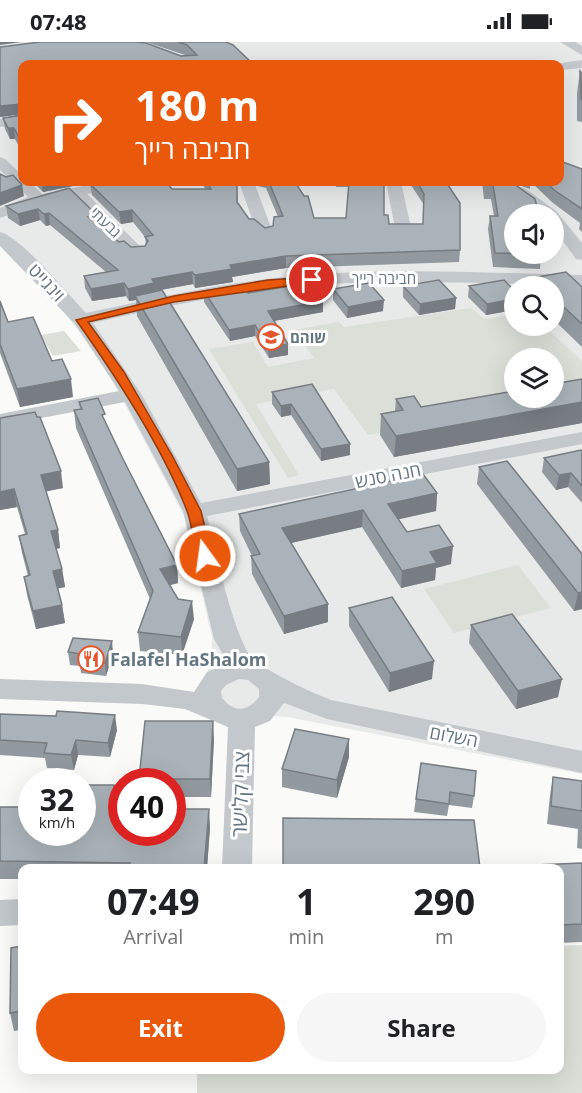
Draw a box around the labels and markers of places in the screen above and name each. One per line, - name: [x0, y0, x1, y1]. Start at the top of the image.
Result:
- pin: [286, 254, 337, 305]
- school or university icon: שוהם: [256, 322, 286, 352]
- place label: שוהם: [290, 327, 326, 347]
- restaurant icon: Falafel HaShalom: [76, 644, 106, 674]
- place label: Falafel HaShalom: [110, 647, 266, 671]

